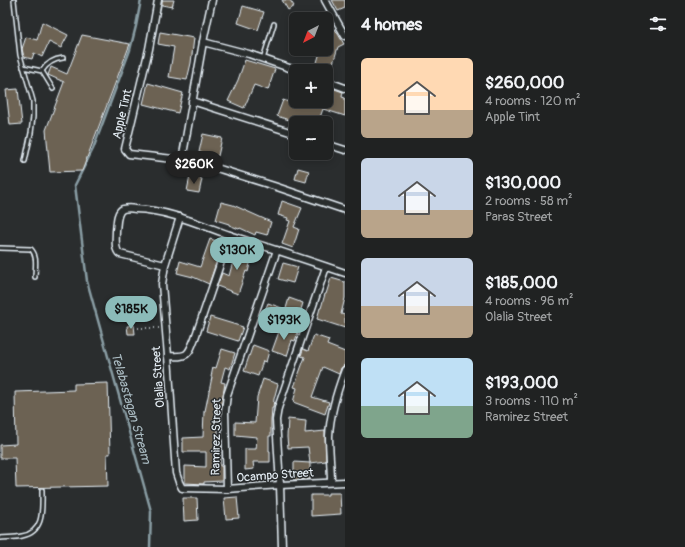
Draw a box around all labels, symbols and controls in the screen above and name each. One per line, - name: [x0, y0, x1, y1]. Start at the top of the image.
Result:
- north arrow: [289, 12, 333, 56]
- map controls: [289, 12, 333, 160]
- icon: filters: [647, 13, 669, 35]
- text: 4 homes: [361, 14, 422, 35]
- button: +: [289, 64, 333, 108]
- text: $260,000: [485, 72, 564, 93]
- icon: home: [393, 74, 441, 122]
- street label: Apple Tint: [109, 88, 136, 140]
- text: 4 rooms · 120 m²: [485, 93, 580, 109]
- text: Apple Tint: [485, 109, 540, 125]
- button: −: [289, 116, 333, 160]
- pin: $260K: [166, 151, 222, 185]
- text: $260K: [175, 156, 213, 172]
- text: $130,000: [485, 172, 561, 193]
- icon: home: [393, 174, 441, 222]
- text: 2 rooms · 58 m²: [485, 193, 572, 209]
- text: Paras Street: [485, 209, 552, 225]
- pin: $130K: [209, 237, 265, 271]
- text: $130K: [219, 242, 255, 258]
- text: $185,000: [485, 272, 558, 293]
- icon: home: [393, 274, 441, 322]
- text: 4 rooms · 96 m²: [485, 293, 573, 309]
- pin: $185K: [103, 296, 159, 330]
- text: $185K: [114, 301, 148, 317]
- pin: $193K: [256, 307, 312, 341]
- text: Olalia Street: [485, 309, 552, 325]
- text: $193K: [267, 312, 301, 328]
- street label: Olalia Street: [149, 345, 168, 408]
- water label: Telabastagan Stream: [107, 351, 155, 467]
- text: $193,000: [485, 372, 558, 393]
- icon: home: [393, 374, 441, 422]
- text: 3 rooms · 110 m²: [485, 393, 578, 409]
- street label: Ramirez Street: [208, 398, 225, 475]
- text: Ramirez Street: [485, 409, 568, 425]
- street label: Ocampo Street: [236, 465, 314, 486]

